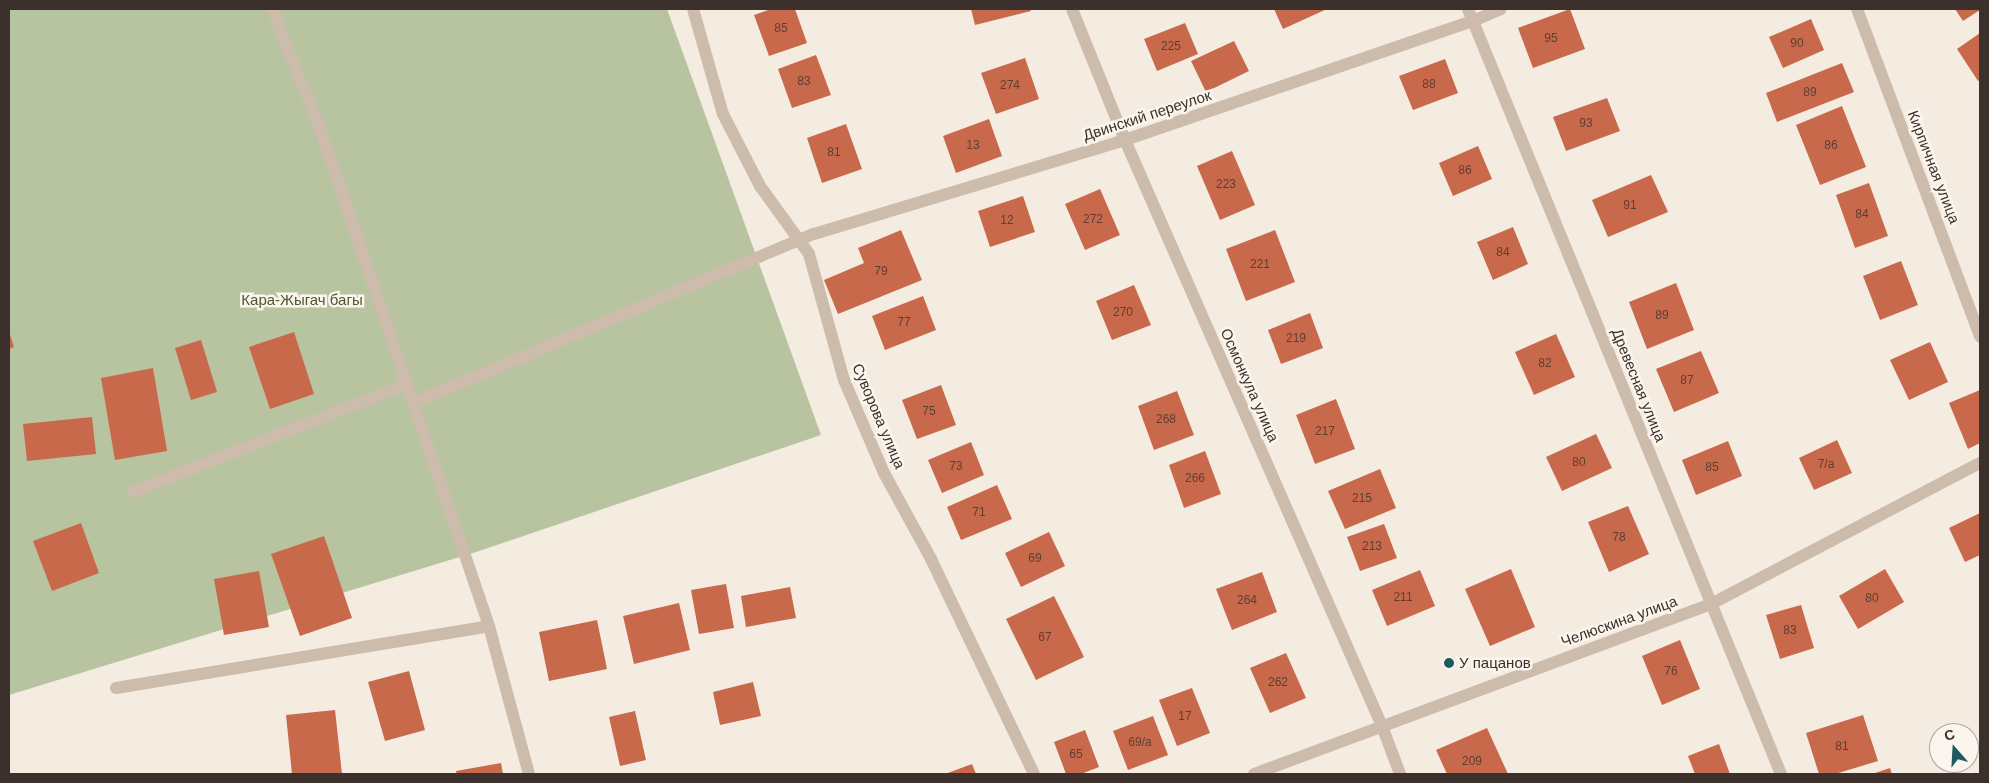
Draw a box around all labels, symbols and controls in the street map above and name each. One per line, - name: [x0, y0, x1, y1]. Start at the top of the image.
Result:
- house number: 85: [774, 22, 788, 36]
- house number: 95: [1544, 32, 1558, 46]
- house number: 90: [1790, 37, 1804, 51]
- house number: 225: [1161, 40, 1181, 54]
- house number: 83: [797, 75, 811, 89]
- house number: 88: [1422, 78, 1436, 92]
- house number: 274: [1000, 79, 1020, 93]
- street label: Двинский переулок: [1081, 86, 1213, 144]
- house number: 89: [1803, 86, 1817, 100]
- street label: Кирпичная улица: [1904, 108, 1964, 226]
- house number: 93: [1579, 117, 1593, 131]
- house number: 13: [966, 139, 980, 153]
- house number: 86: [1824, 139, 1838, 153]
- house number: 81: [827, 146, 841, 160]
- house number: 86: [1458, 164, 1472, 178]
- house number: 223: [1216, 178, 1236, 192]
- house number: 91: [1623, 199, 1637, 213]
- house number: 84: [1855, 208, 1869, 222]
- house number: 272: [1083, 213, 1103, 227]
- house number: 12: [1000, 214, 1014, 228]
- house number: 84: [1496, 246, 1510, 260]
- house number: 221: [1250, 258, 1270, 272]
- house number: 79: [874, 265, 888, 279]
- park label: Кара-Жыгач багы: [241, 291, 363, 309]
- house number: 270: [1113, 306, 1133, 320]
- house number: 89: [1655, 309, 1669, 323]
- house number: 77: [897, 316, 911, 330]
- street label: Осмонкула улица: [1217, 325, 1283, 445]
- street label: Древесная улица: [1608, 326, 1670, 444]
- house number: 219: [1286, 332, 1306, 346]
- house number: 82: [1538, 357, 1552, 371]
- street label: Суворова улица: [849, 361, 909, 471]
- house number: 87: [1680, 374, 1694, 388]
- house number: 75: [922, 405, 936, 419]
- house number: 268: [1156, 413, 1176, 427]
- house number: 217: [1315, 425, 1335, 439]
- house number: 80: [1572, 456, 1586, 470]
- house number: 7/а: [1818, 458, 1834, 472]
- house number: 73: [949, 460, 963, 474]
- house number: 85: [1705, 461, 1719, 475]
- house number: 266: [1185, 472, 1205, 486]
- house number: 215: [1352, 492, 1372, 506]
- house number: 71: [972, 506, 986, 520]
- house number: 78: [1612, 531, 1626, 545]
- house number: 213: [1362, 540, 1382, 554]
- house number: 69: [1028, 552, 1042, 566]
- house number: 211: [1393, 591, 1413, 605]
- street label: Челюскина улица: [1558, 592, 1680, 650]
- house number: 80: [1865, 592, 1879, 606]
- house number: 264: [1237, 594, 1257, 608]
- house number: 83: [1783, 624, 1797, 638]
- house number: 67: [1038, 631, 1052, 645]
- place label: У пацанов: [1459, 654, 1531, 672]
- marker: У пацанов: [1443, 657, 1455, 669]
- house number: 76: [1664, 665, 1678, 679]
- house number: 262: [1268, 676, 1288, 690]
- house number: 17: [1178, 710, 1192, 724]
- north arrow: [1929, 723, 1979, 773]
- text: С: [1942, 726, 1957, 744]
- house number: 69/а: [1128, 736, 1152, 750]
- house number: 81: [1835, 740, 1849, 754]
- house number: 65: [1069, 748, 1083, 762]
- house number: 209: [1462, 755, 1482, 769]

